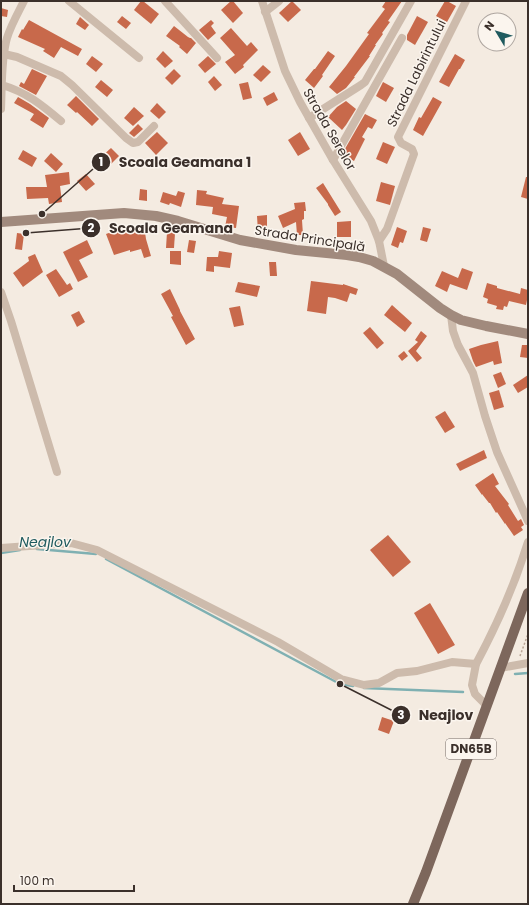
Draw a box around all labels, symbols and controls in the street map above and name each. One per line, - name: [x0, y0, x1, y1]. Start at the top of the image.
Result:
- north arrow: [477, 12, 517, 52]
- street label: Strada Labirintului: [382, 16, 451, 130]
- text: N: [480, 18, 498, 34]
- street label: Strada Serelor: [298, 85, 361, 174]
- callout: Scoala Geamana 1: [91, 149, 259, 175]
- text: Scoala Geamana 1: [119, 152, 251, 172]
- text: 1: [99, 153, 103, 170]
- callout: Scoala Geamana: [81, 215, 241, 241]
- text: Scoala Geamana: [109, 218, 233, 238]
- text: 2: [88, 219, 95, 236]
- street label: Strada Principală: [253, 220, 367, 257]
- water label: Neajlov: [19, 532, 72, 552]
- callout: Neajlov: [391, 702, 481, 728]
- text: Neajlov: [419, 705, 474, 725]
- text: 3: [397, 706, 405, 723]
- road number: DN65B: [446, 739, 496, 759]
- scale bar: [14, 867, 134, 893]
- text: 100 m: [20, 872, 54, 889]

